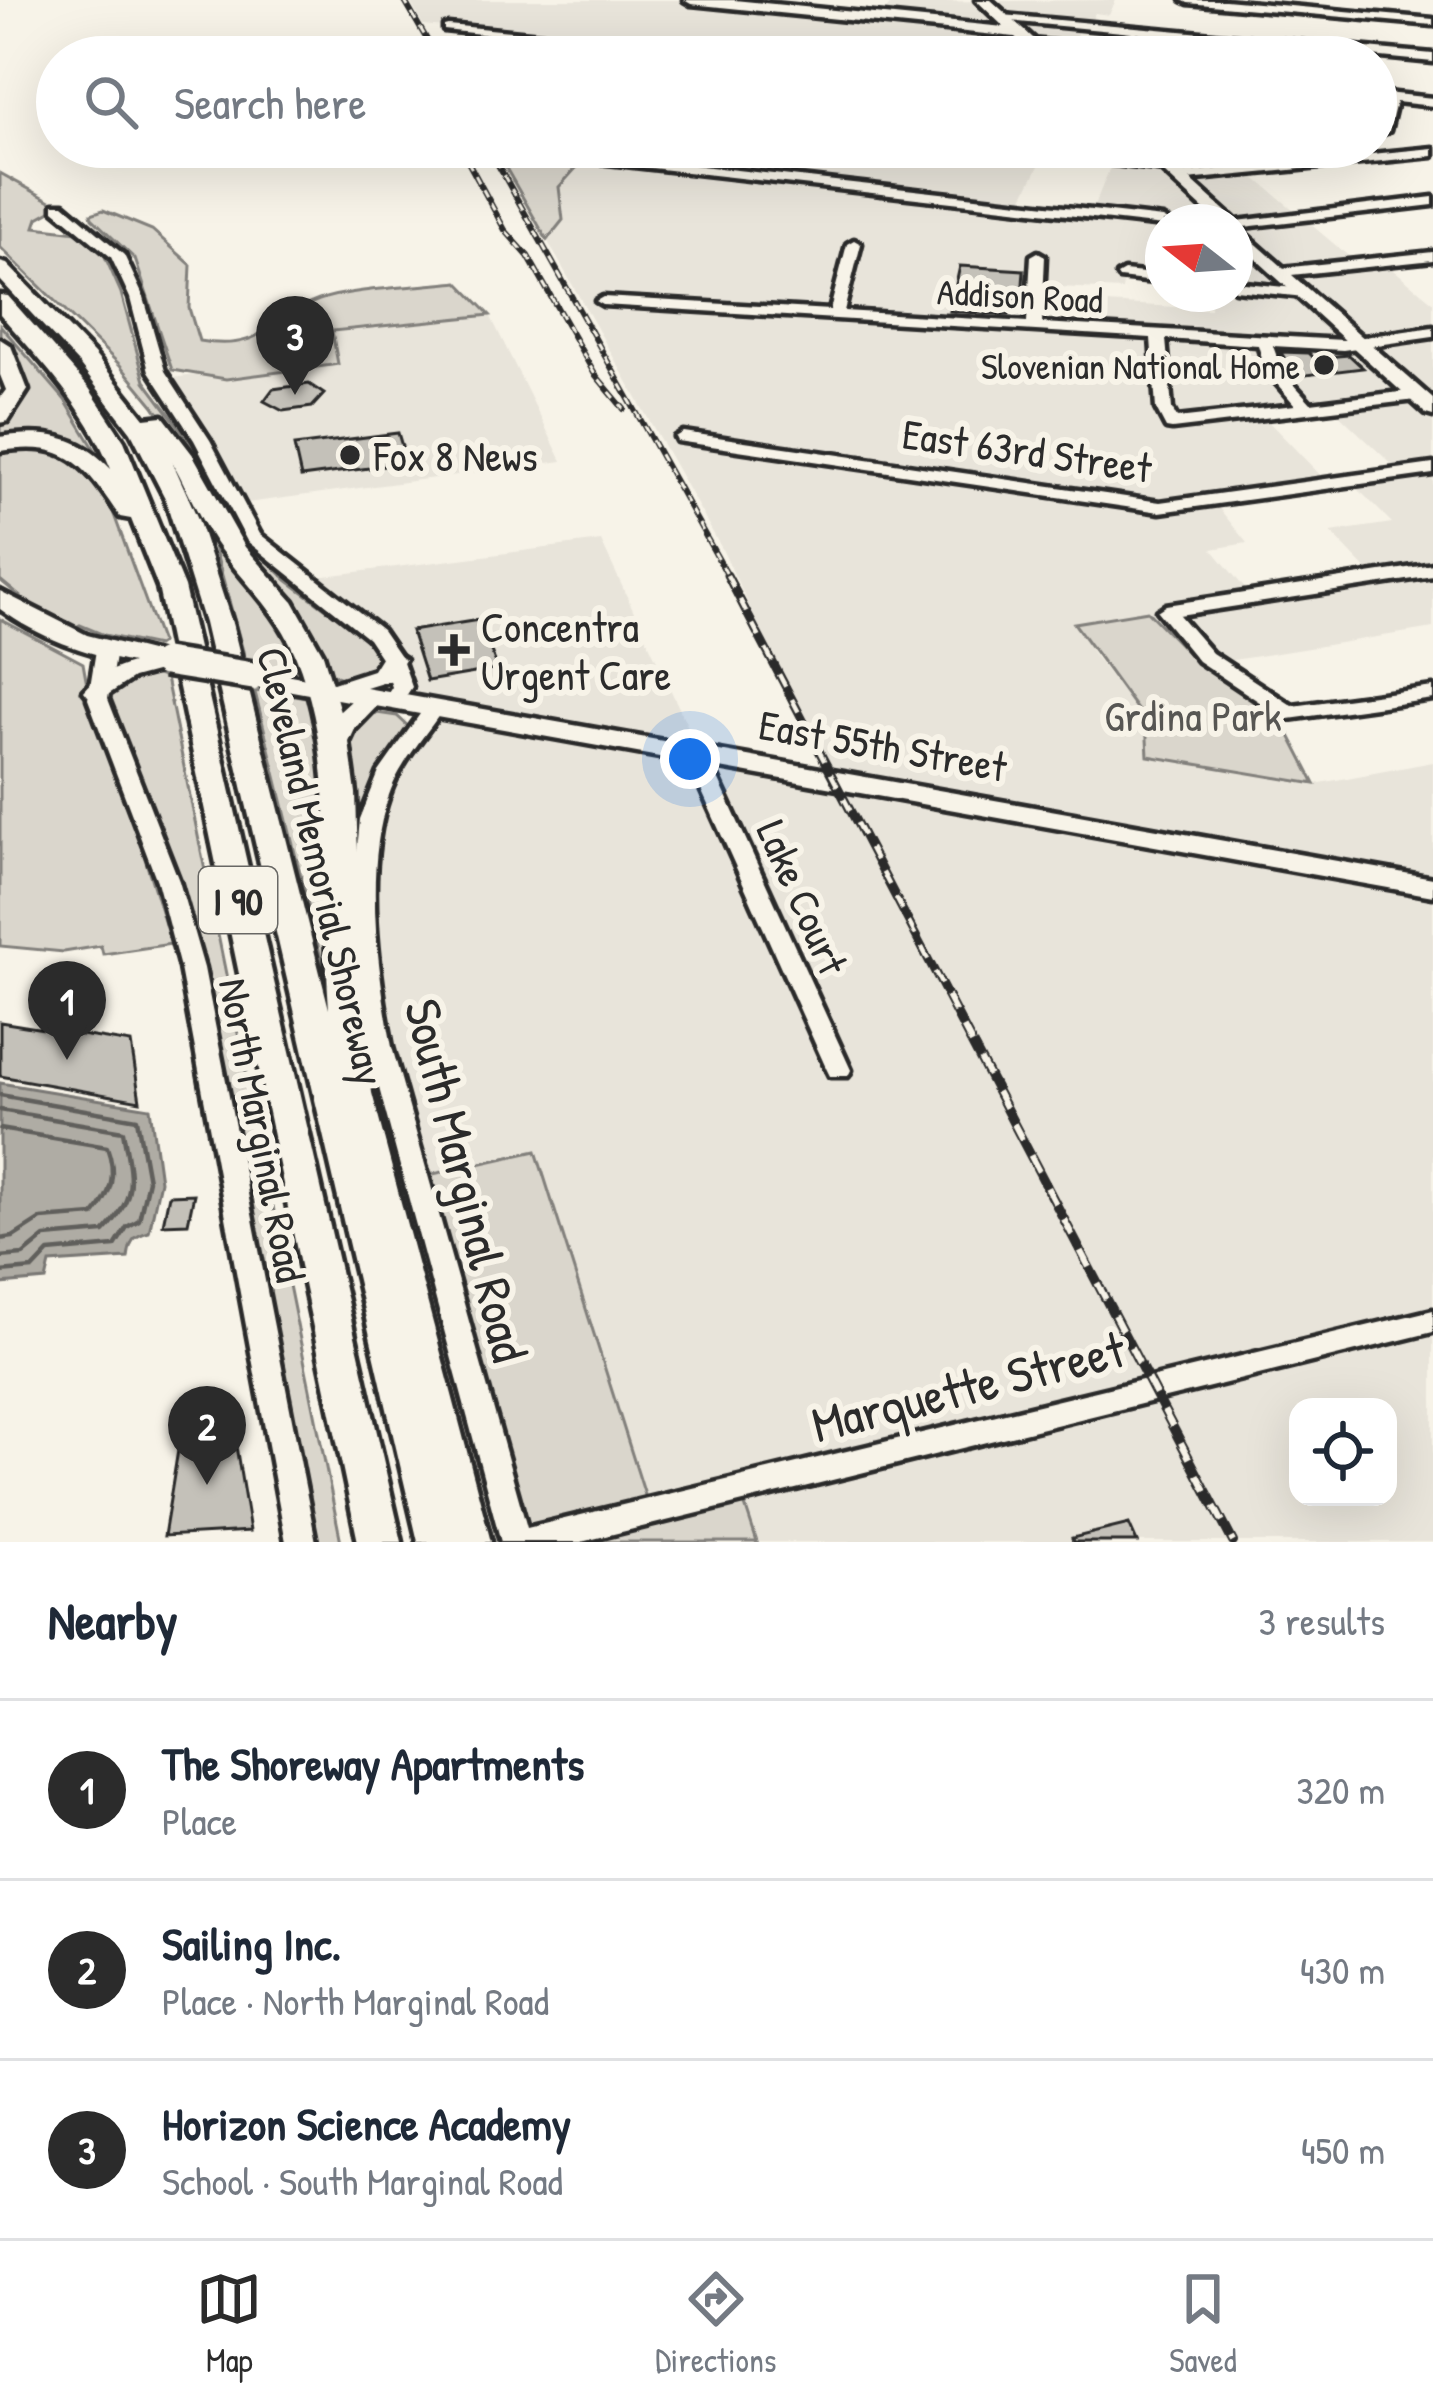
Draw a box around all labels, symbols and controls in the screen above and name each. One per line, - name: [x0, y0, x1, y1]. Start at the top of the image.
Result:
- search box: [36, 36, 1397, 168]
- icon: search: [78, 69, 144, 135]
- text: Search here: [174, 72, 366, 133]
- north arrow: [1145, 204, 1253, 312]
- street label: Addison Road: [936, 266, 1104, 324]
- pin: 3: [256, 296, 334, 395]
- place label: Slovenian National Home: [981, 341, 1300, 390]
- marker: Slovenian National Home: [1311, 352, 1337, 378]
- street label: East 63rd Street: [899, 404, 1156, 496]
- place label: Fox 8 News: [373, 427, 538, 484]
- marker: Fox 8 News: [337, 442, 363, 468]
- place label: Concentra Urgent Care: [481, 598, 671, 703]
- marker: Concentra Urgent Care: [438, 634, 470, 666]
- street label: Cleveland Memorial Shoreway: [244, 642, 400, 1090]
- park label: Grdina Park: [1104, 687, 1282, 744]
- street label: East 55th Street: [755, 695, 1012, 795]
- your location: [660, 729, 720, 789]
- street label: Lake Court: [744, 811, 862, 984]
- road number: I 90: [199, 867, 277, 933]
- pin: 1: [28, 961, 106, 1060]
- street label: North Marginal Road: [206, 973, 320, 1287]
- street label: South Marginal Road: [389, 992, 545, 1368]
- street label: Marquette Street: [804, 1313, 1133, 1458]
- pin: 2: [168, 1386, 246, 1485]
- map controls: [1289, 1398, 1397, 1506]
- button: locate: [1289, 1398, 1397, 1506]
- text: Nearby: [48, 1586, 178, 1655]
- text: 3 results: [1259, 1594, 1385, 1647]
- text: The Shoreway Apartments: [162, 1733, 584, 1794]
- text: 1: [80, 1763, 94, 1816]
- text: 320 m: [1296, 1763, 1385, 1816]
- text: Place: [162, 1794, 237, 1847]
- text: Sailing Inc.: [162, 1913, 341, 1974]
- text: 2: [78, 1943, 96, 1996]
- text: 430 m: [1300, 1943, 1385, 1996]
- text: Place · North Marginal Road: [162, 1974, 549, 2027]
- text: Horizon Science Academy: [162, 2093, 571, 2154]
- text: 3: [78, 2123, 96, 2176]
- text: 450 m: [1301, 2123, 1385, 2176]
- text: School · South Marginal Road: [162, 2154, 563, 2207]
- tab: Map: [196, 2266, 262, 2382]
- tab: Directions: [655, 2266, 777, 2382]
- tab: Saved: [1169, 2266, 1237, 2382]

